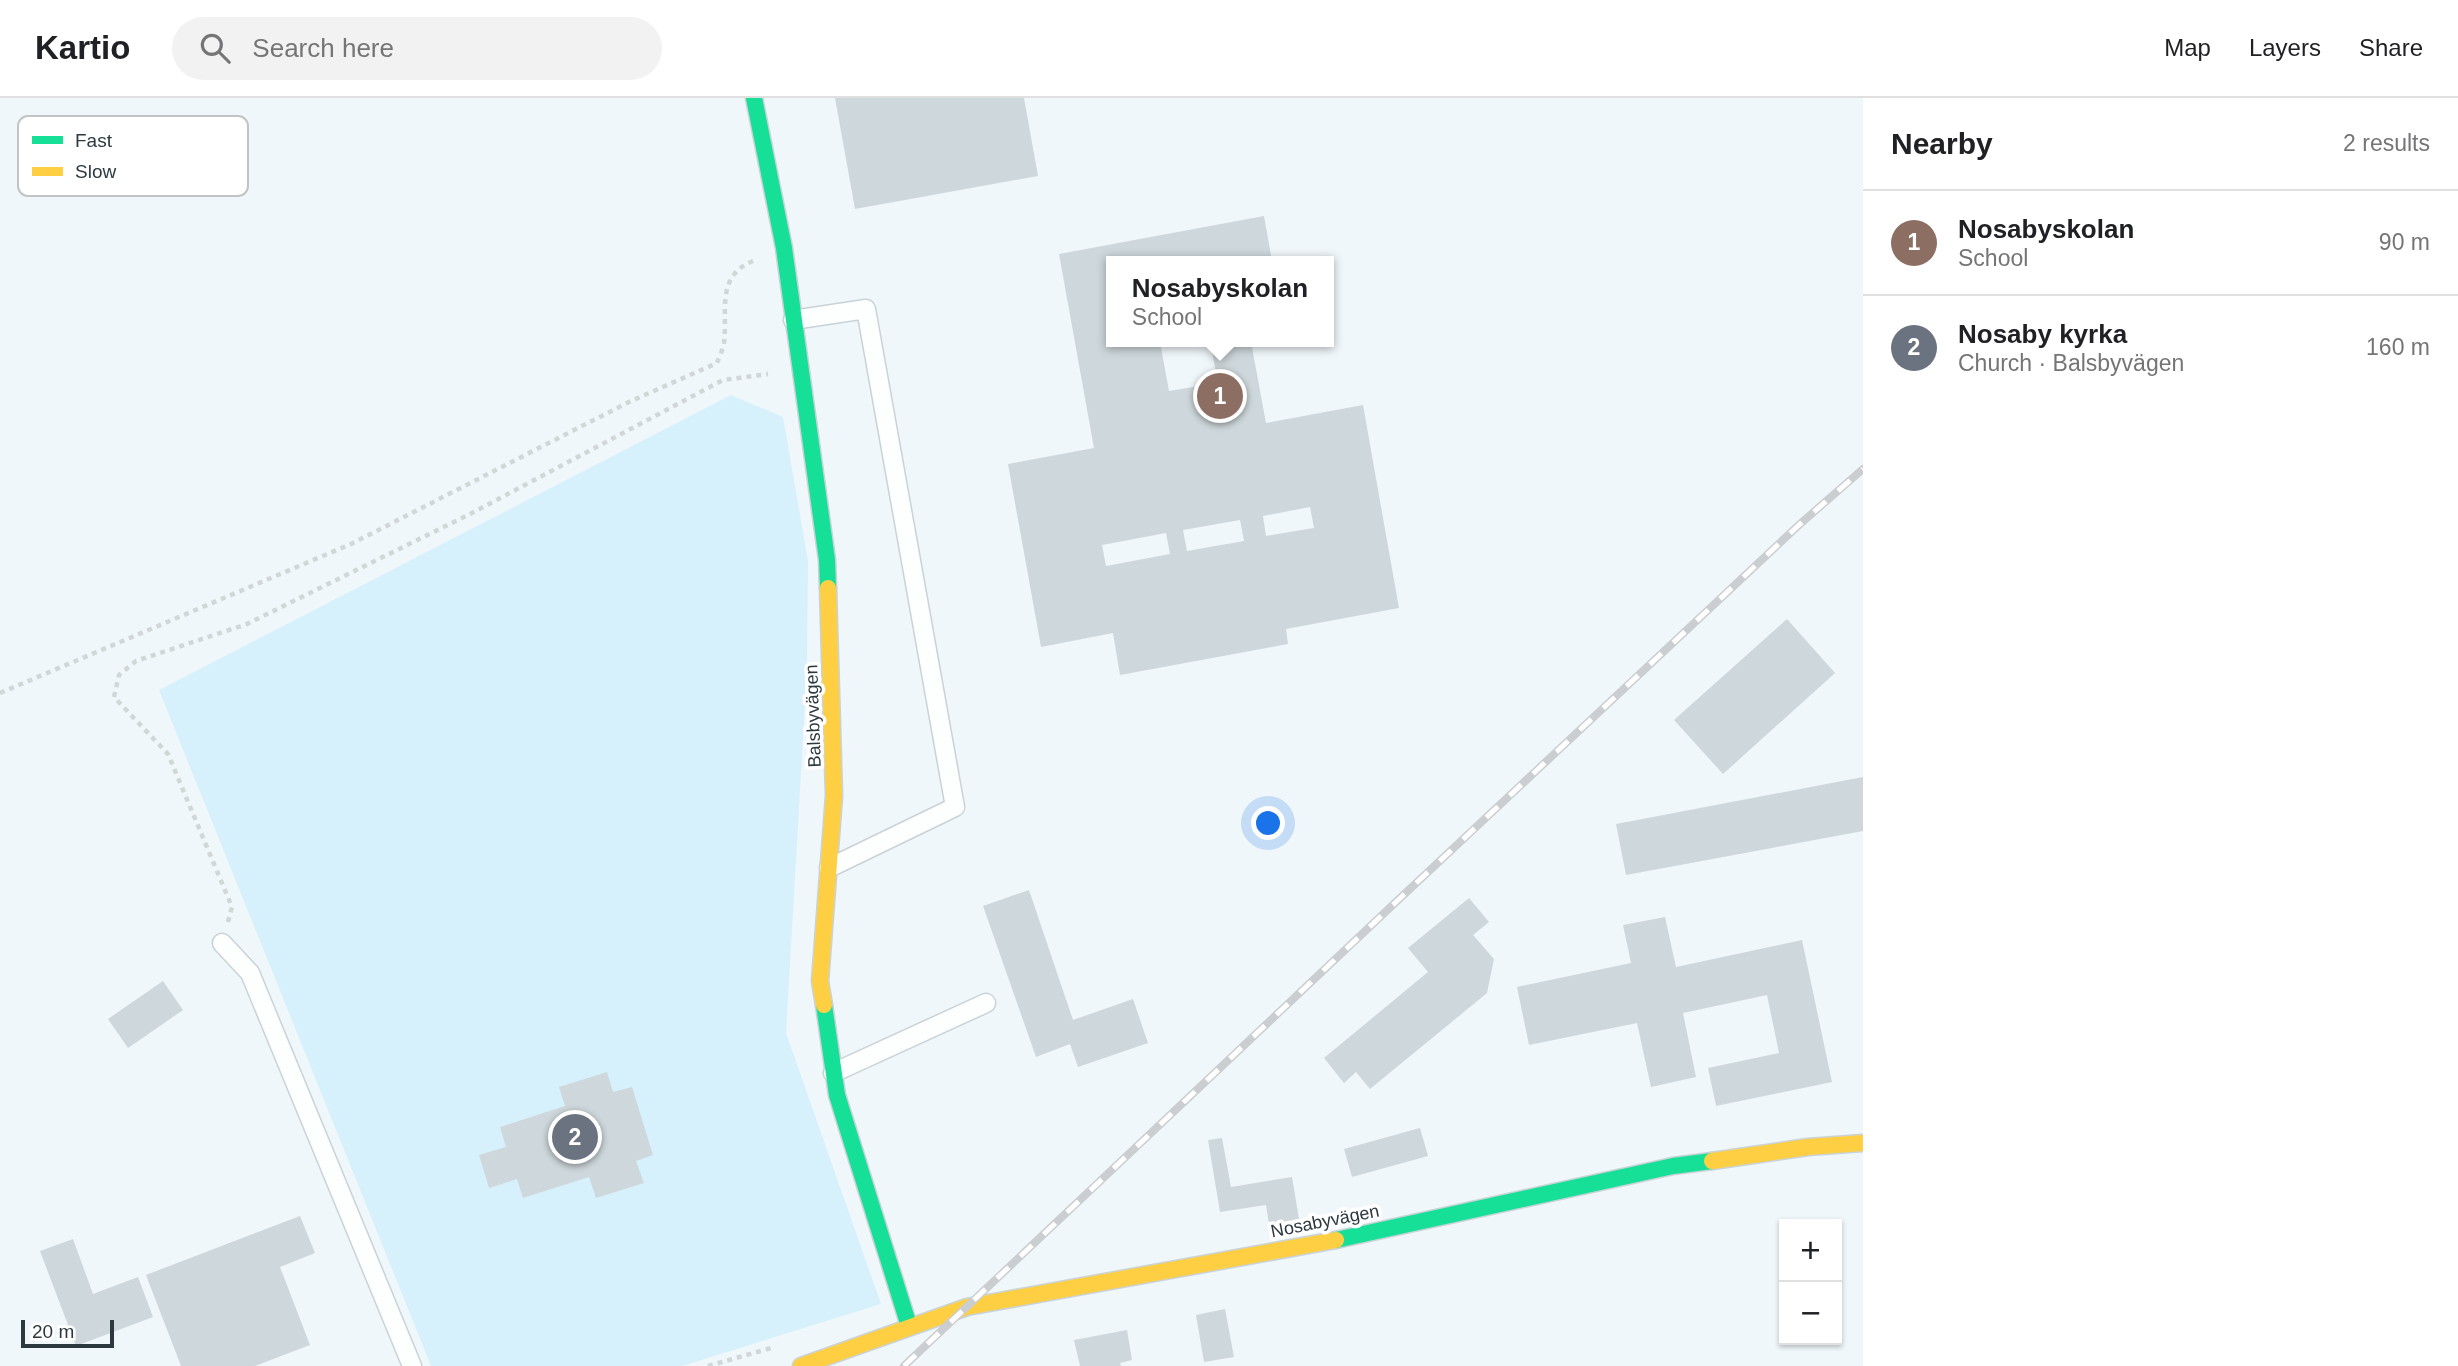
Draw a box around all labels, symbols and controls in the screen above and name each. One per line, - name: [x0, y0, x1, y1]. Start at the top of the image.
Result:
- search box: [172, 17, 662, 80]
- text: Kartio: [35, 29, 130, 66]
- icon: search: [196, 29, 234, 67]
- text: Search here: [252, 33, 394, 63]
- text: Map: [2164, 34, 2211, 61]
- text: Layers: [2249, 34, 2321, 61]
- text: Share: [2359, 34, 2423, 61]
- legend: [18, 116, 248, 196]
- text: Nearby: [1891, 127, 1993, 160]
- text: Fast: [75, 130, 113, 151]
- text: 2 results: [2343, 130, 2430, 156]
- text: Slow: [75, 161, 116, 182]
- text: Nosabyskolan: [1958, 214, 2134, 244]
- text: 1: [1908, 229, 1920, 255]
- text: 90 m: [2379, 229, 2430, 255]
- text: School: [1958, 245, 2028, 271]
- popup: [1106, 256, 1334, 347]
- text: Nosabyskolan: [1132, 273, 1308, 303]
- text: School: [1132, 304, 1202, 330]
- text: Nosaby kyrka: [1958, 319, 2127, 349]
- text: 2: [1908, 334, 1920, 360]
- text: 160 m: [2366, 334, 2430, 360]
- text: Church · Balsbyvägen: [1958, 350, 2184, 376]
- pin: 1: [1197, 370, 1243, 422]
- street label: Balsbyvägen: [801, 664, 825, 768]
- your location: [1251, 806, 1285, 840]
- pin: 2: [552, 1111, 598, 1163]
- street label: Nosabyvägen: [1269, 1201, 1381, 1241]
- map controls: [1779, 1219, 1842, 1345]
- button: +: [1779, 1219, 1842, 1282]
- button: −: [1779, 1282, 1842, 1345]
- scale bar: [21, 1317, 114, 1349]
- text: 20 m: [32, 1321, 74, 1342]

